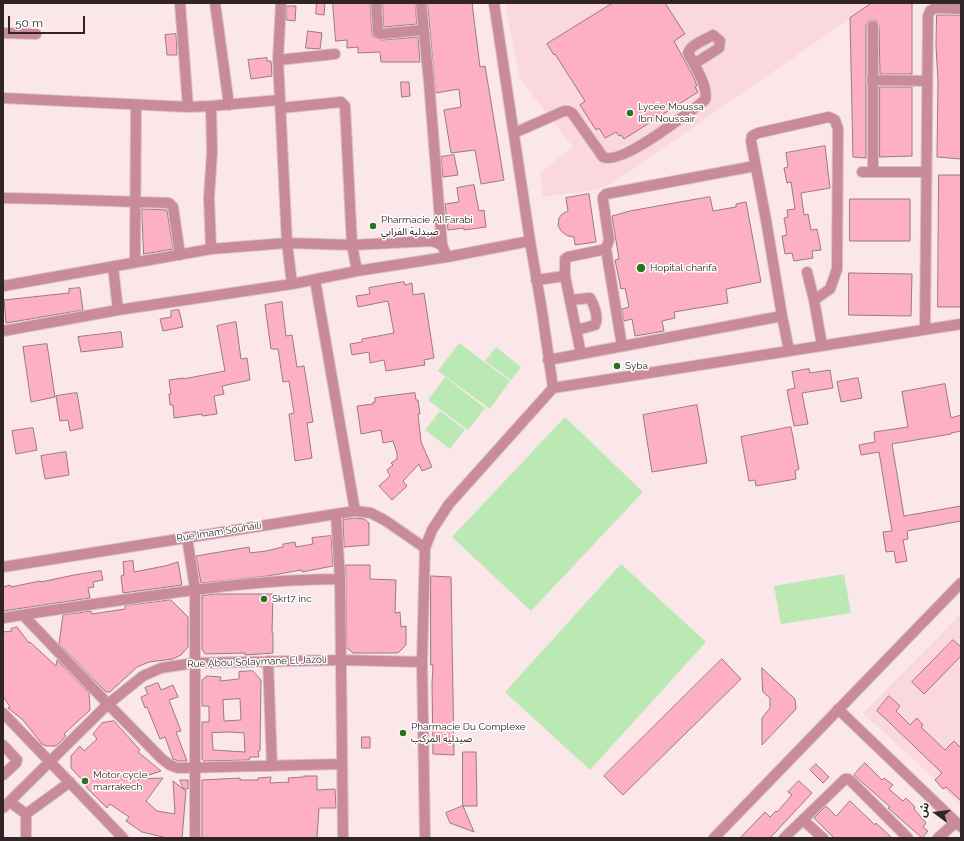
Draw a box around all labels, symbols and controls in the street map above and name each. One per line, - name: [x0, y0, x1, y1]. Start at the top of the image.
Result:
- scale bar: [10, 8, 87, 34]
- text: 50 m: [15, 16, 43, 30]
- place label: Lycée Moussa Ibn Noussair: [638, 101, 704, 124]
- marker: Lycée Moussa Ibn Noussair: [625, 108, 635, 118]
- place label: Pharmacie Al Farabi صيدلية الفرابي: [381, 214, 473, 238]
- marker: Pharmacie Al Farabi صيدلية الفرابي: [368, 221, 378, 231]
- marker: Hopital charifa: [635, 262, 647, 274]
- place label: Hopital charifa: [650, 262, 717, 274]
- place label: Syba: [625, 360, 648, 372]
- marker: Syba: [612, 361, 622, 371]
- street label: Rue Imam Souhaili: [176, 519, 262, 545]
- place label: Skrt7 inc: [272, 593, 312, 605]
- marker: Skrt7 inc: [259, 594, 269, 604]
- street label: Rue Abou Solaymane El Jazoli: [187, 654, 327, 670]
- place label: Pharmacie Du Complexe صيدلية المركب: [411, 721, 526, 744]
- marker: Pharmacie Du Complexe صيدلية المركب: [398, 728, 408, 738]
- place label: Motor cycle marrakech: [93, 769, 148, 792]
- marker: Motor cycle marrakech: [80, 776, 90, 786]
- north arrow: [916, 793, 956, 833]
- text: ش: [916, 801, 932, 819]

